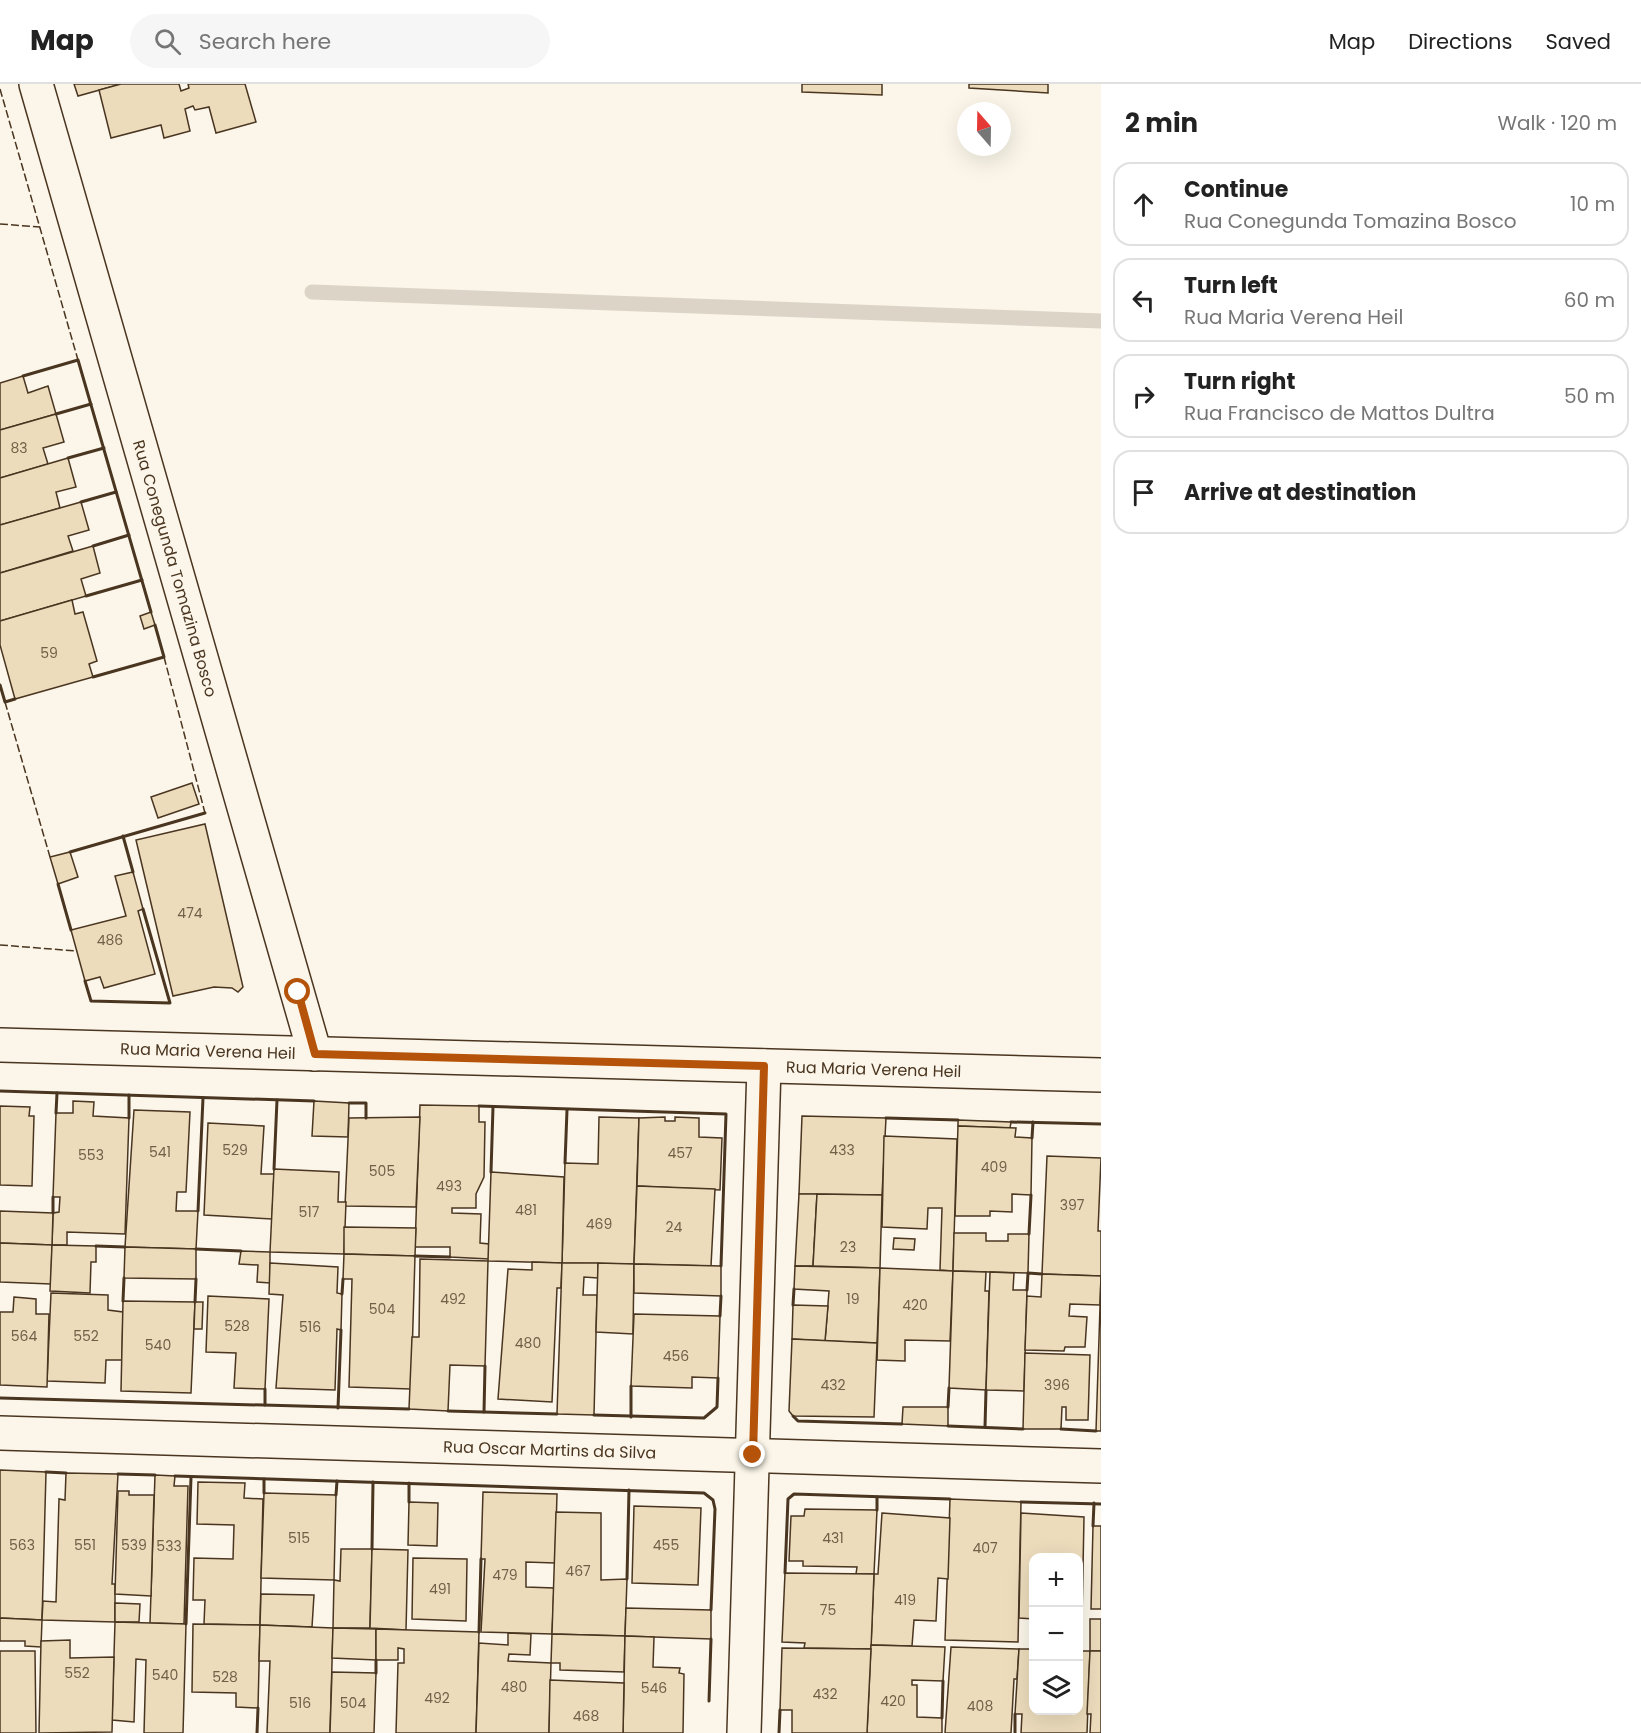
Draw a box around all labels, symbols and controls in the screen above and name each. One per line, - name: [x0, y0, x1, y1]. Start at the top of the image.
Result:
- search box: [130, 14, 550, 68]
- text: Map: [30, 21, 94, 60]
- icon: search: [151, 25, 184, 58]
- text: Search here: [199, 26, 331, 57]
- text: Map: [1329, 27, 1375, 56]
- text: Directions: [1408, 27, 1512, 56]
- text: Saved: [1545, 27, 1611, 56]
- north arrow: [957, 102, 1011, 156]
- text: 2 min: [1125, 105, 1198, 141]
- text: Walk · 120 m: [1497, 109, 1617, 137]
- text: Continue: [1184, 174, 1288, 205]
- icon: ahead: [1127, 188, 1160, 221]
- text: 10 m: [1570, 190, 1615, 218]
- text: Rua Conegunda Tomazina Bosco: [1184, 207, 1517, 235]
- text: Turn left: [1184, 270, 1278, 301]
- icon: left: [1127, 284, 1160, 317]
- text: 60 m: [1564, 286, 1615, 314]
- text: Rua Maria Verena Heil: [1184, 303, 1403, 331]
- text: Turn right: [1184, 366, 1295, 397]
- icon: right: [1127, 380, 1160, 413]
- text: 50 m: [1564, 382, 1615, 410]
- text: Rua Francisco de Mattos Dultra: [1184, 399, 1495, 427]
- street label: Rua Conegunda Tomazina Bosco: [127, 437, 223, 700]
- house number: 83: [10, 438, 28, 458]
- icon: arrive: [1127, 476, 1160, 509]
- text: Arrive at destination: [1184, 477, 1416, 508]
- house number: 59: [40, 643, 58, 663]
- house number: 474: [177, 903, 203, 923]
- house number: 486: [97, 930, 123, 950]
- route start: [284, 978, 310, 1004]
- street label: Rua Maria Verena Heil: [120, 1037, 296, 1065]
- street label: Rua Maria Verena Heil: [786, 1055, 962, 1083]
- house number: 529: [222, 1140, 248, 1160]
- house number: 433: [829, 1140, 855, 1160]
- house number: 541: [149, 1142, 171, 1162]
- house number: 457: [667, 1143, 693, 1163]
- house number: 553: [78, 1145, 104, 1165]
- house number: 409: [981, 1157, 1007, 1177]
- house number: 505: [369, 1161, 395, 1181]
- house number: 493: [436, 1176, 462, 1196]
- house number: 397: [1060, 1195, 1085, 1215]
- house number: 481: [515, 1200, 537, 1220]
- house number: 517: [299, 1202, 320, 1222]
- house number: 469: [586, 1214, 612, 1234]
- house number: 24: [666, 1217, 683, 1237]
- house number: 23: [840, 1237, 856, 1257]
- house number: 492: [440, 1289, 466, 1309]
- house number: 19: [846, 1289, 860, 1309]
- house number: 420: [902, 1295, 928, 1315]
- house number: 504: [369, 1299, 395, 1319]
- house number: 528: [224, 1316, 250, 1336]
- house number: 516: [299, 1317, 321, 1337]
- house number: 564: [11, 1326, 37, 1346]
- house number: 552: [73, 1326, 99, 1346]
- house number: 480: [515, 1333, 541, 1353]
- house number: 540: [145, 1335, 171, 1355]
- house number: 456: [663, 1346, 689, 1366]
- house number: 432: [820, 1375, 846, 1395]
- house number: 396: [1044, 1375, 1070, 1395]
- street label: Rua Oscar Martins da Silva: [443, 1435, 657, 1464]
- route end: [739, 1441, 765, 1467]
- house number: 515: [288, 1528, 310, 1548]
- house number: 431: [822, 1528, 844, 1548]
- house number: 563: [9, 1535, 35, 1555]
- house number: 551: [74, 1535, 96, 1555]
- house number: 539: [121, 1535, 147, 1555]
- house number: 455: [653, 1535, 679, 1555]
- house number: 533: [156, 1536, 182, 1556]
- house number: 407: [972, 1538, 998, 1558]
- map controls: [1029, 1553, 1083, 1715]
- button: +: [1029, 1553, 1083, 1607]
- house number: 467: [565, 1561, 591, 1581]
- house number: 479: [492, 1565, 518, 1585]
- house number: 491: [429, 1579, 451, 1599]
- house number: 419: [894, 1590, 916, 1610]
- house number: 75: [820, 1600, 836, 1620]
- button: −: [1029, 1607, 1083, 1661]
- button: layers: [1029, 1661, 1083, 1715]
- house number: 552: [64, 1663, 90, 1683]
- house number: 540: [152, 1665, 178, 1685]
- house number: 528: [212, 1667, 238, 1687]
- house number: 480: [501, 1677, 527, 1697]
- house number: 546: [641, 1678, 667, 1698]
- house number: 432: [812, 1684, 838, 1704]
- house number: 492: [424, 1688, 450, 1708]
- house number: 420: [880, 1691, 906, 1711]
- house number: 516: [289, 1693, 311, 1713]
- house number: 504: [340, 1693, 366, 1713]
- house number: 408: [967, 1696, 993, 1716]
- house number: 468: [573, 1706, 599, 1726]

